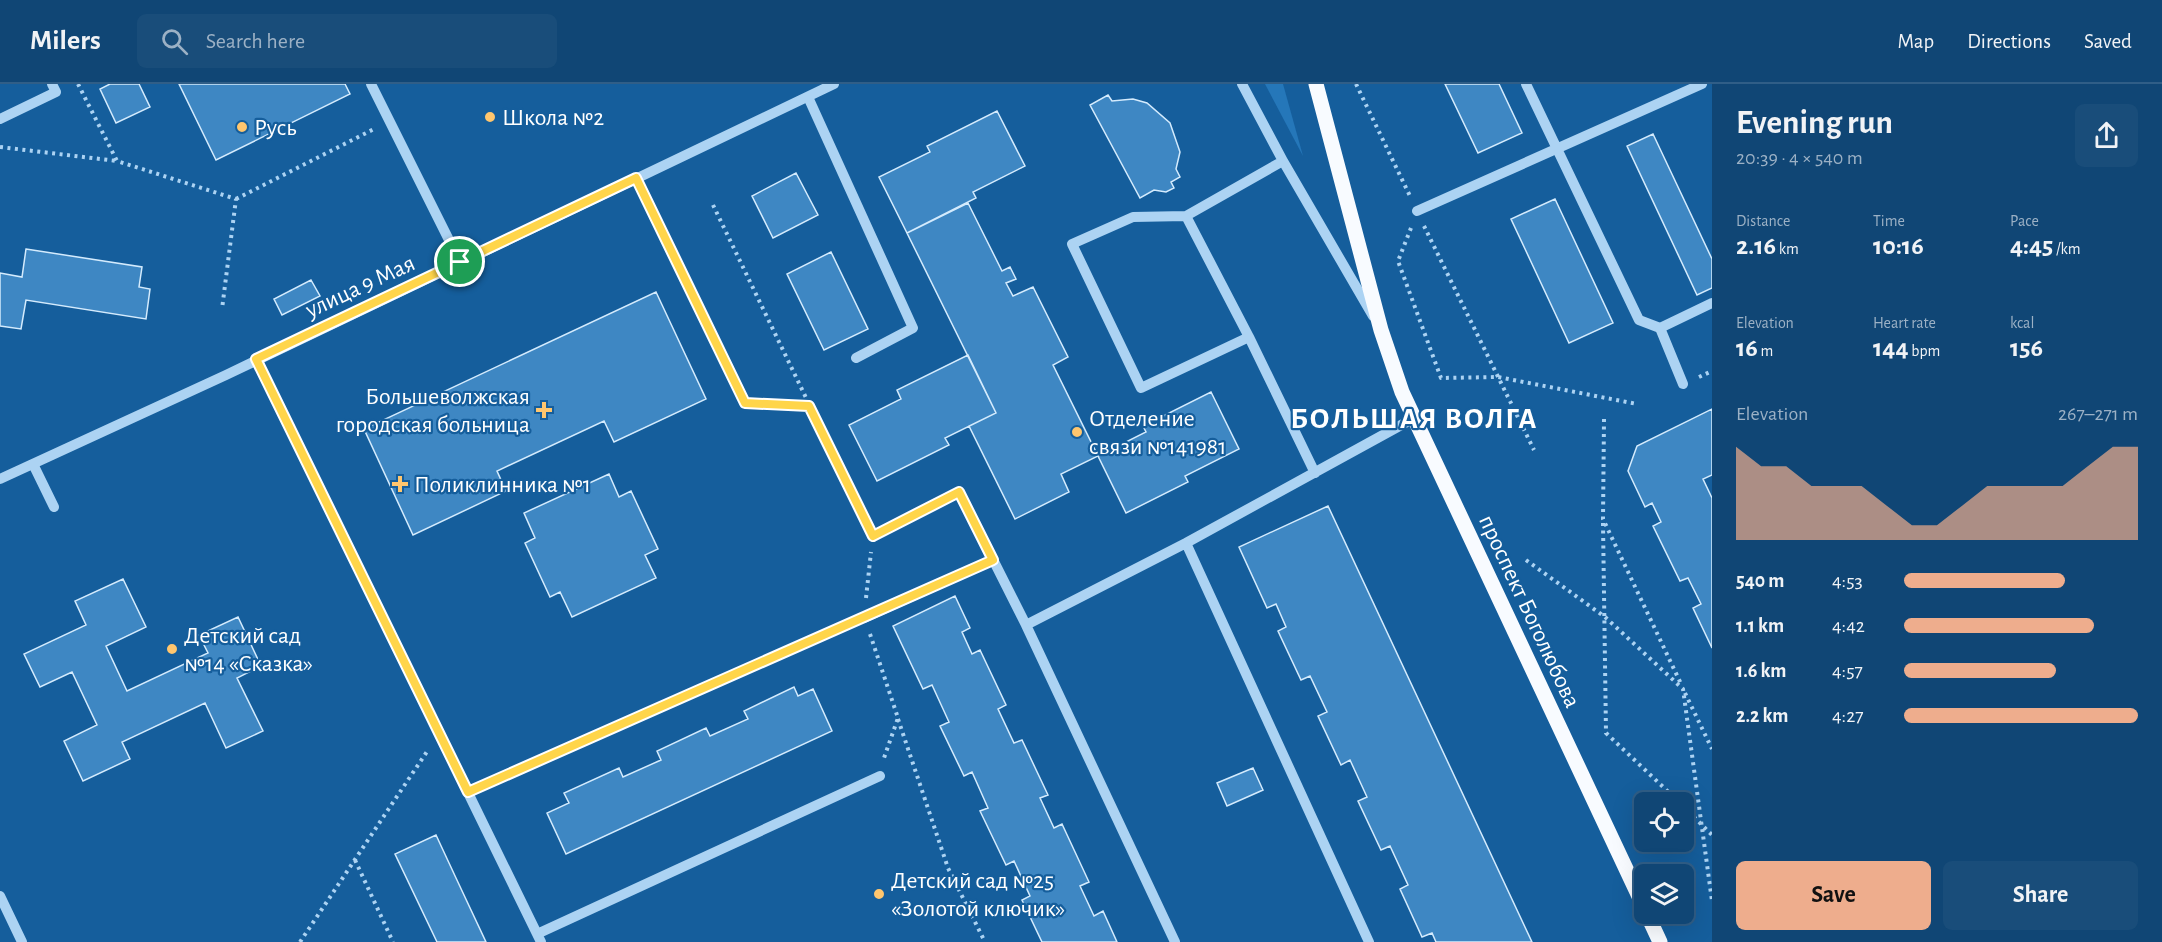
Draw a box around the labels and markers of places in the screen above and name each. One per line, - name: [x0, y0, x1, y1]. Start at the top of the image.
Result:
- place label: Школа №2: [502, 106, 604, 130]
- marker: Школа №2: [483, 110, 497, 124]
- place label: Русь: [254, 116, 296, 140]
- marker: Русь: [235, 120, 249, 134]
- pin: [434, 236, 485, 287]
- place label: Большеволжская городская больница: [336, 385, 530, 437]
- marker: Большеволжская городская больница: [535, 401, 553, 419]
- place label: Отделение связи №141981: [1089, 407, 1227, 459]
- marker: Отделение связи №141981: [1070, 425, 1084, 439]
- place label: Поликлинника №1: [414, 473, 591, 497]
- marker: Поликлинника №1: [391, 475, 409, 493]
- place label: Детский сад №14 «Сказка»: [184, 624, 313, 676]
- marker: Детский сад №14 «Сказка»: [165, 642, 179, 656]
- place label: Детский сад №25 «Золотой ключик»: [891, 869, 1065, 921]
- marker: Детский сад №25 «Золотой ключик»: [872, 887, 886, 901]

